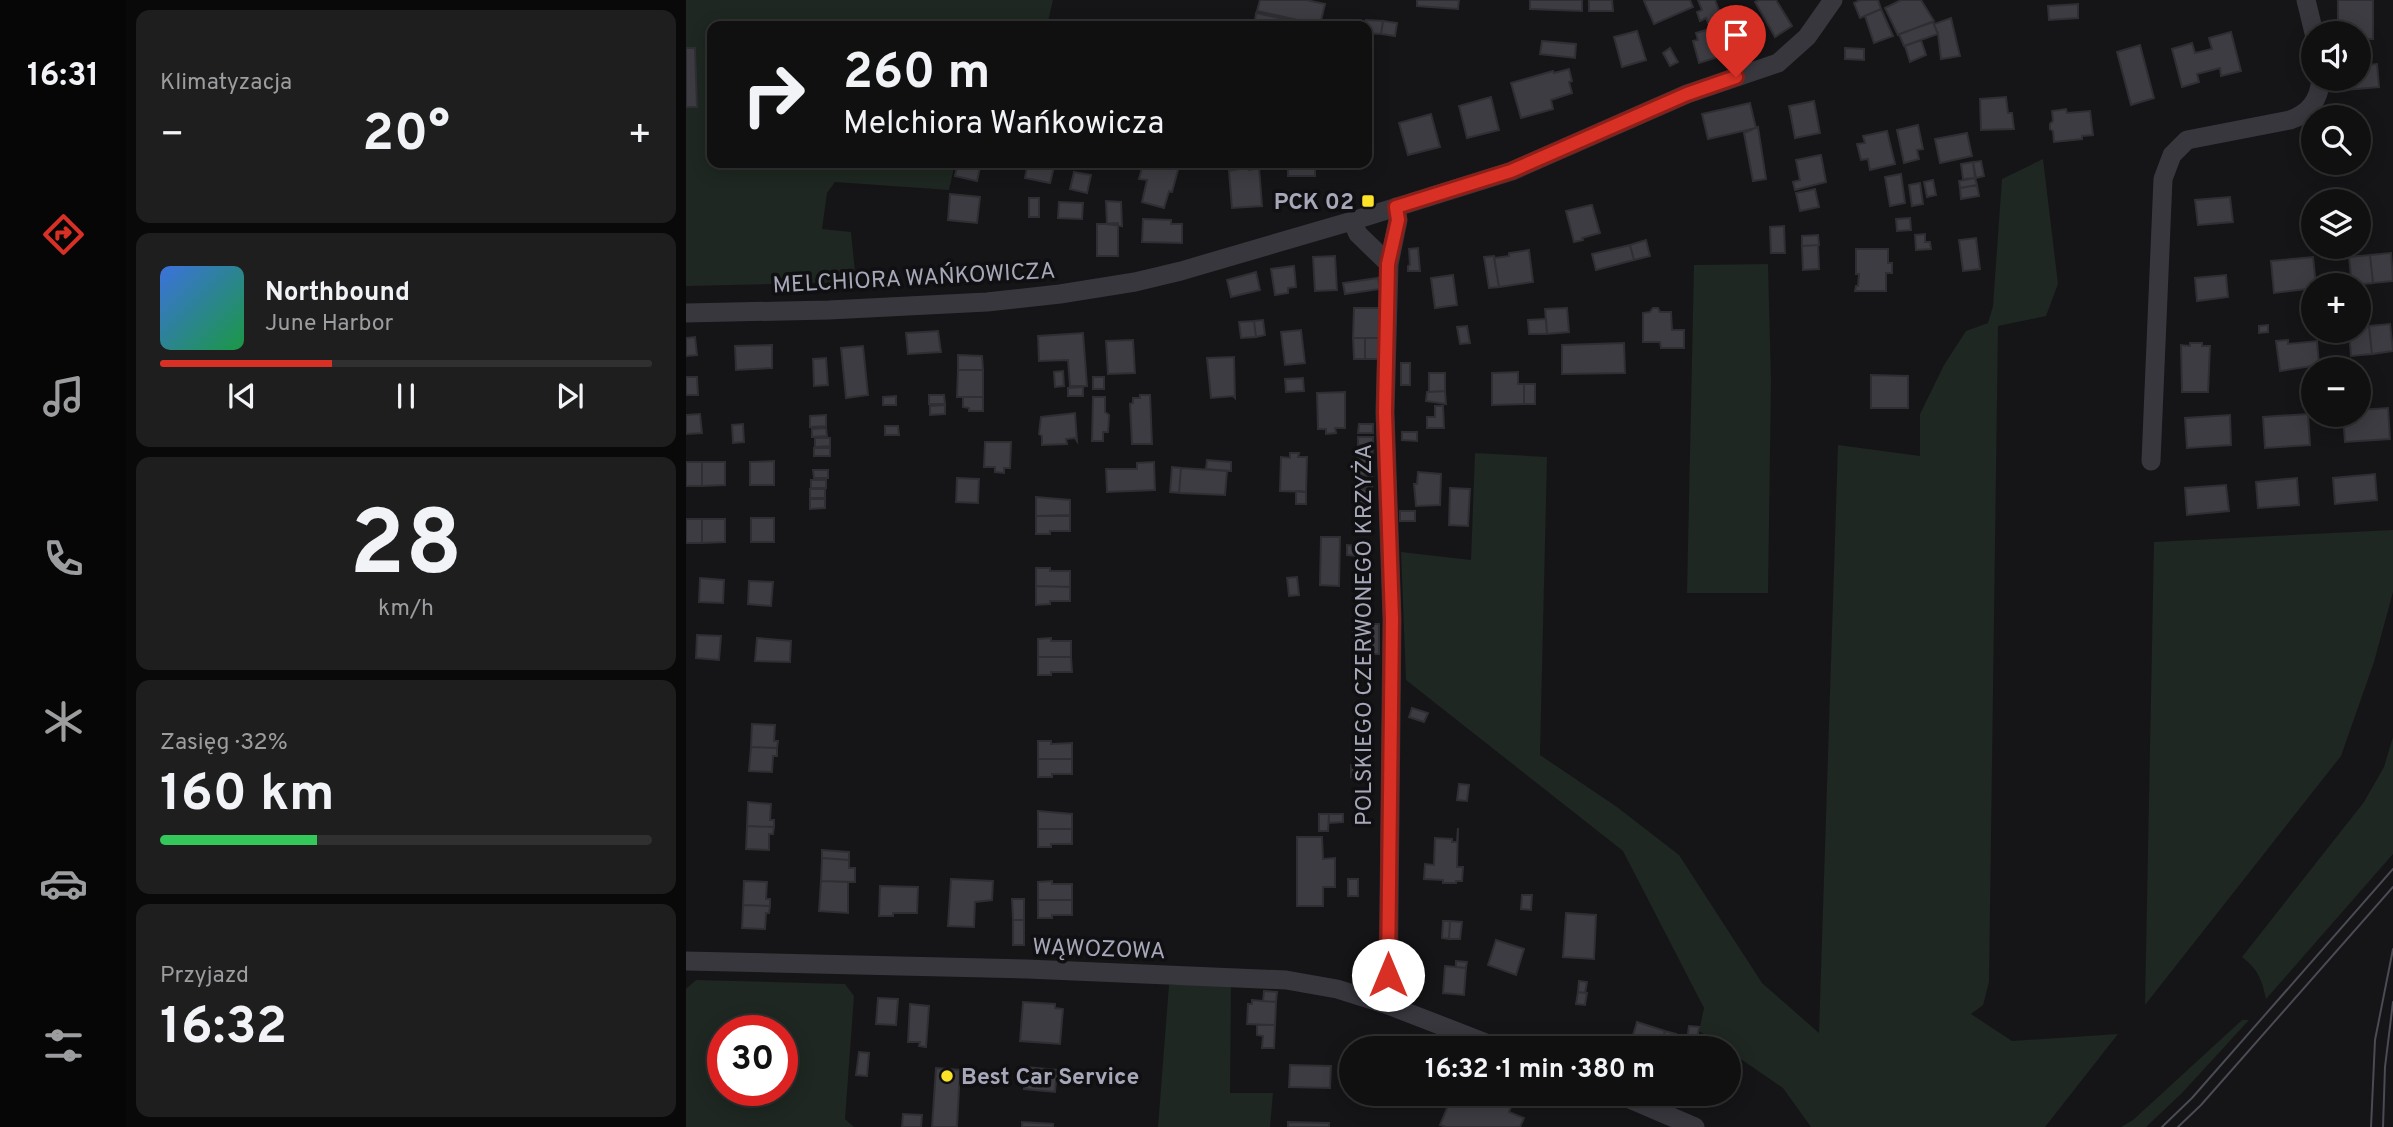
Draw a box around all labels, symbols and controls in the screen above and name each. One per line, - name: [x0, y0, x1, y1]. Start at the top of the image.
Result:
- pin: [1706, 5, 1766, 77]
- icon: arrive: [1717, 16, 1755, 54]
- map controls: [2301, 21, 2371, 427]
- button: sound: [2301, 21, 2371, 91]
- text: 260 m: [843, 44, 990, 106]
- icon: right: [728, 49, 819, 140]
- text: 16:31: [27, 57, 99, 97]
- text: Klimatyzacja: [160, 69, 292, 98]
- text: 20°: [362, 103, 450, 169]
- text: Melchiora Wańkowicza: [843, 105, 1164, 145]
- button: search: [2301, 105, 2371, 175]
- text: −: [160, 112, 185, 161]
- text: +: [627, 112, 652, 161]
- place label: PCK 02: [1274, 189, 1354, 218]
- button: layers: [2301, 189, 2371, 259]
- marker: PCK 02: [1360, 193, 1376, 209]
- icon: directions: [39, 210, 88, 259]
- street label: MELCHIORA WAŃKOWICZA: [772, 257, 1056, 301]
- button: +: [2301, 273, 2371, 343]
- text: Northbound: [265, 277, 410, 310]
- text: June Harbor: [265, 310, 393, 339]
- button: −: [2301, 357, 2371, 427]
- icon: music: [39, 372, 88, 421]
- icon: previous: [223, 377, 261, 415]
- icon: pause: [387, 377, 425, 415]
- icon: next: [551, 377, 589, 415]
- street label: POLSKIEGO CZERWONEGO KRZYŻA: [1350, 444, 1380, 826]
- text: 28: [350, 492, 462, 607]
- icon: phone: [39, 534, 88, 583]
- text: km/h: [378, 595, 434, 624]
- icon: climate: [39, 697, 88, 746]
- text: Zasięg · 32%: [160, 729, 288, 758]
- text: 160 km: [160, 763, 335, 829]
- icon: car: [39, 859, 88, 908]
- street label: WĄWOZOWA: [1032, 934, 1166, 967]
- position arrow: [1351, 938, 1425, 1012]
- text: Przyjazd: [160, 962, 249, 991]
- text: 16:32: [160, 996, 287, 1062]
- speed limit sign: 30: [707, 1015, 798, 1106]
- icon: filters: [39, 1021, 88, 1070]
- text: 16:32 · 1 min · 380 m: [1425, 1054, 1655, 1087]
- place label: Best Car Service: [961, 1064, 1139, 1093]
- marker: Best Car Service: [939, 1068, 955, 1084]

